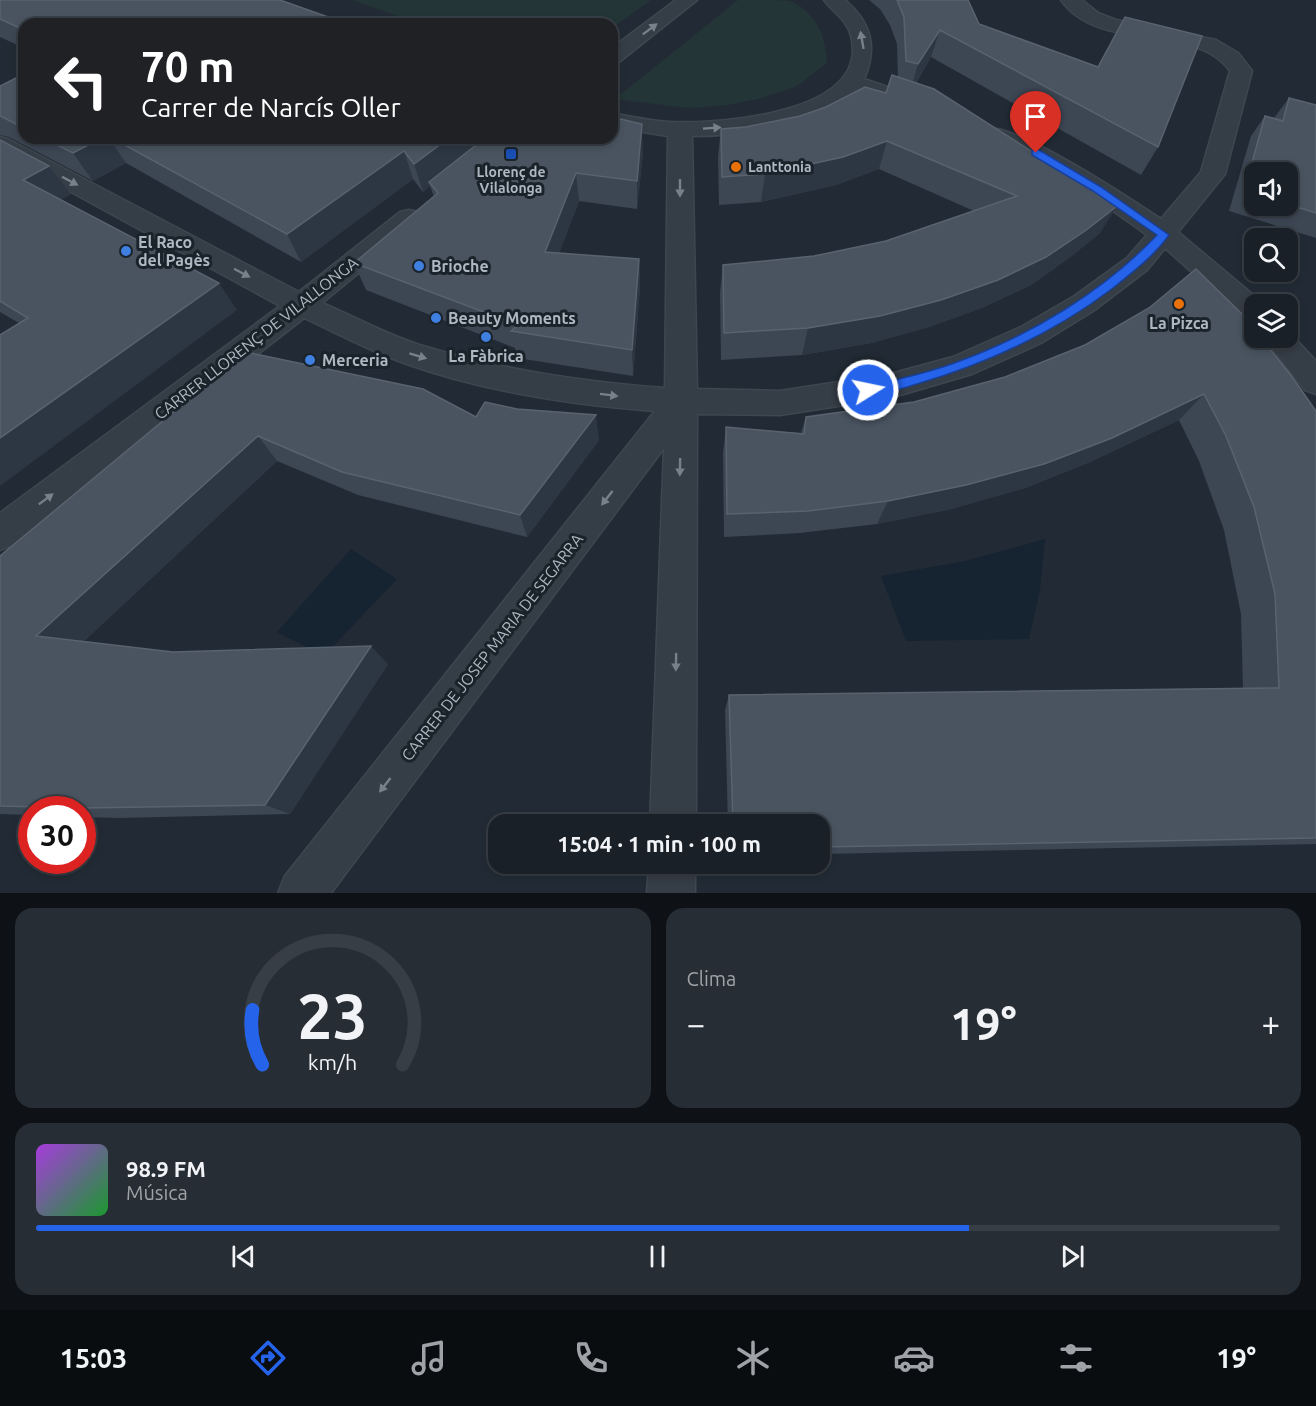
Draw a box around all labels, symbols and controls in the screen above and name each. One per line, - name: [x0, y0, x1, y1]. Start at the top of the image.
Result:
- one-way arrow: [642, 23, 657, 35]
- one-way arrow: [857, 30, 866, 49]
- icon: left: [42, 42, 120, 120]
- text: 70 m: [141, 43, 235, 90]
- pin: [1010, 91, 1061, 153]
- text: Carrer de Narcís Oller: [141, 92, 401, 122]
- icon: arrive: [1019, 100, 1052, 133]
- one-way arrow: [702, 123, 721, 133]
- marker: Llorenç de Vilalonga: [504, 147, 518, 161]
- place label: Lanttonia: [748, 159, 812, 175]
- marker: Lanttonia: [729, 160, 743, 174]
- map controls: [1244, 162, 1298, 348]
- button: sound: [1244, 162, 1298, 216]
- place label: Llorenç de Vilalonga: [477, 164, 545, 196]
- one-way arrow: [62, 176, 79, 186]
- one-way arrow: [675, 178, 685, 197]
- button: search: [1244, 228, 1298, 282]
- place label: El Raco del Pagès: [138, 233, 210, 269]
- marker: El Raco del Pagès: [119, 244, 133, 258]
- street label: CARRER LLORENÇ DE VILALLONGA: [151, 253, 362, 423]
- place label: Brioche: [431, 257, 489, 275]
- marker: Brioche: [412, 259, 426, 273]
- one-way arrow: [234, 268, 251, 278]
- button: layers: [1244, 294, 1298, 348]
- marker: La Pizca: [1172, 297, 1186, 311]
- place label: Beauty Moments: [448, 309, 576, 327]
- marker: Beauty Moments: [429, 311, 443, 325]
- place label: La Pizca: [1149, 314, 1209, 332]
- marker: La Fàbrica: [479, 330, 493, 344]
- place label: La Fàbrica: [448, 347, 524, 365]
- place label: Merceria: [322, 351, 388, 369]
- one-way arrow: [409, 352, 427, 361]
- marker: Merceria: [303, 353, 317, 367]
- position arrow: [836, 358, 900, 422]
- one-way arrow: [599, 391, 618, 400]
- one-way arrow: [675, 457, 685, 476]
- one-way arrow: [601, 489, 613, 505]
- one-way arrow: [38, 493, 54, 505]
- street label: CARRER DE JOSEP MARIA DE SEGARRA: [398, 529, 587, 764]
- one-way arrow: [671, 652, 681, 671]
- one-way arrow: [379, 777, 392, 793]
- speed limit sign: 30: [18, 796, 96, 874]
- text: 15:04 · 1 min · 100 m: [557, 831, 761, 856]
- text: Clima: [687, 967, 736, 990]
- text: 23: [298, 981, 368, 1051]
- text: 19°: [950, 998, 1017, 1049]
- text: −: [687, 1005, 705, 1042]
- text: +: [1261, 1005, 1280, 1042]
- text: km/h: [308, 1050, 357, 1074]
- text: 98.9 FM: [126, 1156, 206, 1181]
- text: Música: [126, 1181, 188, 1204]
- icon: previous: [227, 1240, 260, 1273]
- icon: pause: [641, 1240, 674, 1273]
- icon: next: [1056, 1240, 1089, 1273]
- icon: directions: [247, 1337, 289, 1379]
- icon: music: [408, 1337, 450, 1379]
- icon: phone: [570, 1337, 612, 1379]
- icon: climate: [732, 1337, 774, 1379]
- icon: car: [893, 1337, 935, 1379]
- icon: filters: [1055, 1337, 1097, 1379]
- text: 15:03: [60, 1343, 127, 1373]
- text: 19°: [1216, 1343, 1256, 1373]

